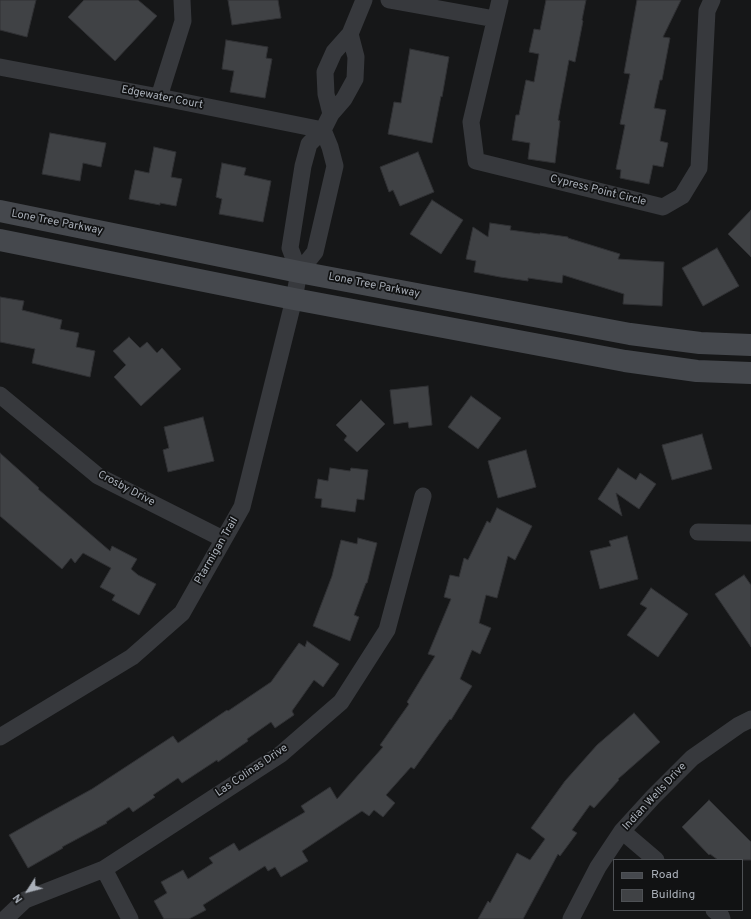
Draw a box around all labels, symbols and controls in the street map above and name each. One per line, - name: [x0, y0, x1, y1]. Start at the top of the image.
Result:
- street label: Edgewater Court: [120, 84, 204, 112]
- street label: Cypress Point Circle: [549, 173, 647, 209]
- street label: Lone Tree Parkway: [10, 208, 104, 238]
- street label: Lone Tree Parkway: [327, 271, 421, 301]
- street label: Crosby Drive: [95, 468, 157, 510]
- street label: Ptarmigan Trail: [192, 515, 242, 587]
- street label: Las Colinas Drive: [213, 742, 291, 800]
- street label: Indian Wells Drive: [620, 760, 690, 834]
- legend: [613, 859, 743, 911]
- text: Road: [651, 867, 679, 883]
- north arrow: [8, 871, 48, 911]
- text: Building: [651, 887, 695, 903]
- text: N: [10, 891, 26, 905]

